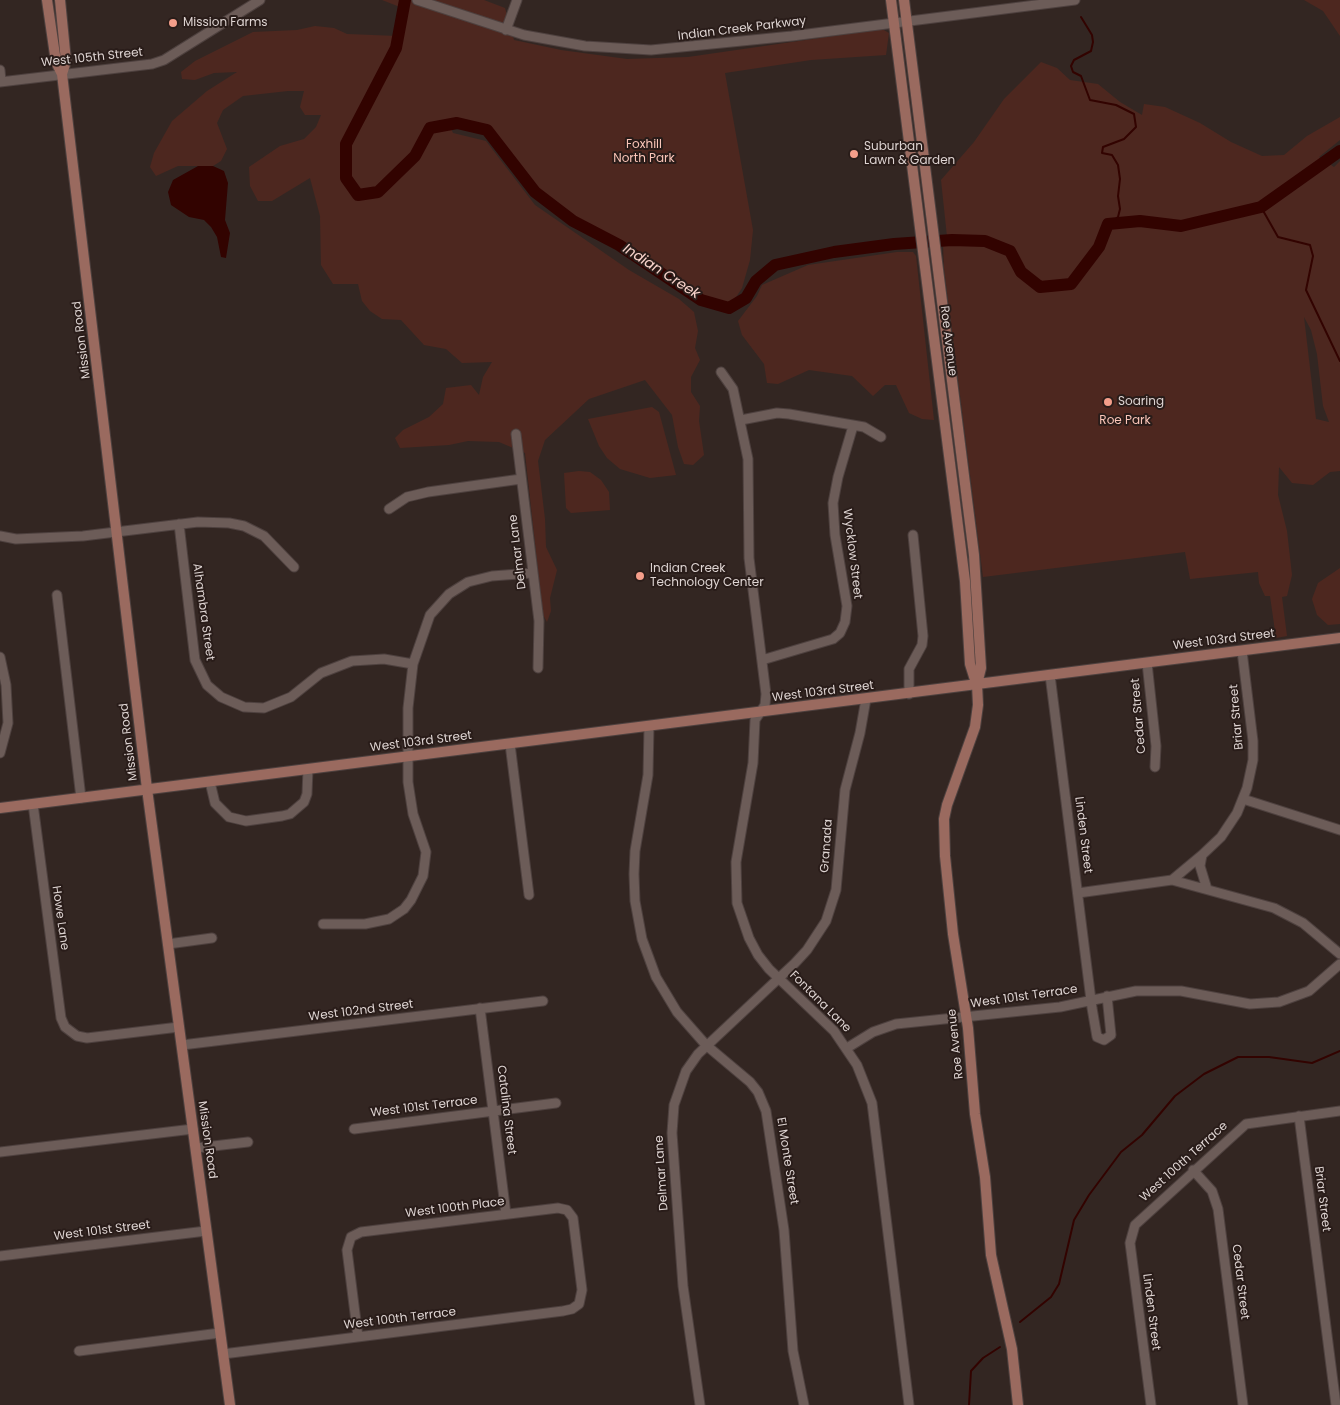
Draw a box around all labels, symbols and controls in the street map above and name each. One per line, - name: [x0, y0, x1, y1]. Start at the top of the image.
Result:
- street label: Indian Creek Parkway: [677, 14, 807, 44]
- place label: Mission Farms: [183, 16, 268, 30]
- marker: Mission Farms: [167, 17, 179, 29]
- street label: West 105th Street: [40, 45, 144, 71]
- park label: Foxhill North Park: [613, 138, 675, 166]
- place label: Suburban Lawn & Garden: [864, 140, 955, 168]
- marker: Suburban Lawn & Garden: [848, 148, 860, 160]
- water label: Indian Creek: [619, 241, 703, 303]
- street label: Mission Road: [70, 300, 94, 380]
- street label: Roe Avenue: [937, 305, 959, 377]
- place label: Soaring: [1118, 395, 1164, 409]
- marker: Soaring: [1102, 396, 1114, 408]
- park label: Roe Park: [1099, 414, 1151, 428]
- street label: Wycklow Street: [839, 508, 865, 600]
- street label: Delmar Lane: [506, 514, 530, 590]
- street label: Alhambra Street: [189, 562, 217, 662]
- place label: Indian Creek Technology Center: [650, 562, 764, 590]
- marker: Indian Creek Technology Center: [634, 570, 646, 582]
- street label: West 103rd Street: [1172, 627, 1276, 653]
- street label: Cedar Street: [1129, 678, 1149, 754]
- street label: West 103rd Street: [771, 679, 875, 705]
- street label: Briar Street: [1227, 684, 1247, 750]
- street label: Mission Road: [117, 702, 141, 782]
- street label: West 103rd Street: [369, 729, 473, 755]
- street label: Linden Street: [1071, 796, 1095, 874]
- street label: Granada: [818, 819, 836, 873]
- street label: Howe Lane: [48, 885, 72, 951]
- street label: Fontana Lane: [786, 968, 854, 1036]
- street label: West 101st Terrace: [970, 982, 1078, 1012]
- street label: West 102nd Street: [308, 997, 414, 1025]
- street label: Roe Avenue: [945, 1008, 967, 1080]
- street label: Catalina Street: [493, 1065, 519, 1155]
- street label: West 101st Terrace: [370, 1093, 478, 1121]
- street label: Mission Road: [194, 1100, 220, 1180]
- street label: El Monte Street: [773, 1116, 801, 1206]
- street label: West 100th Terrace: [1137, 1119, 1231, 1205]
- street label: Delmar Lane: [652, 1135, 672, 1211]
- street label: Briar Street: [1311, 1166, 1333, 1232]
- street label: West 100th Place: [405, 1195, 505, 1221]
- street label: West 101st Street: [53, 1218, 151, 1244]
- street label: Cedar Street: [1228, 1244, 1252, 1320]
- street label: Linden Street: [1139, 1273, 1163, 1351]
- street label: West 100th Terrace: [343, 1305, 457, 1333]

